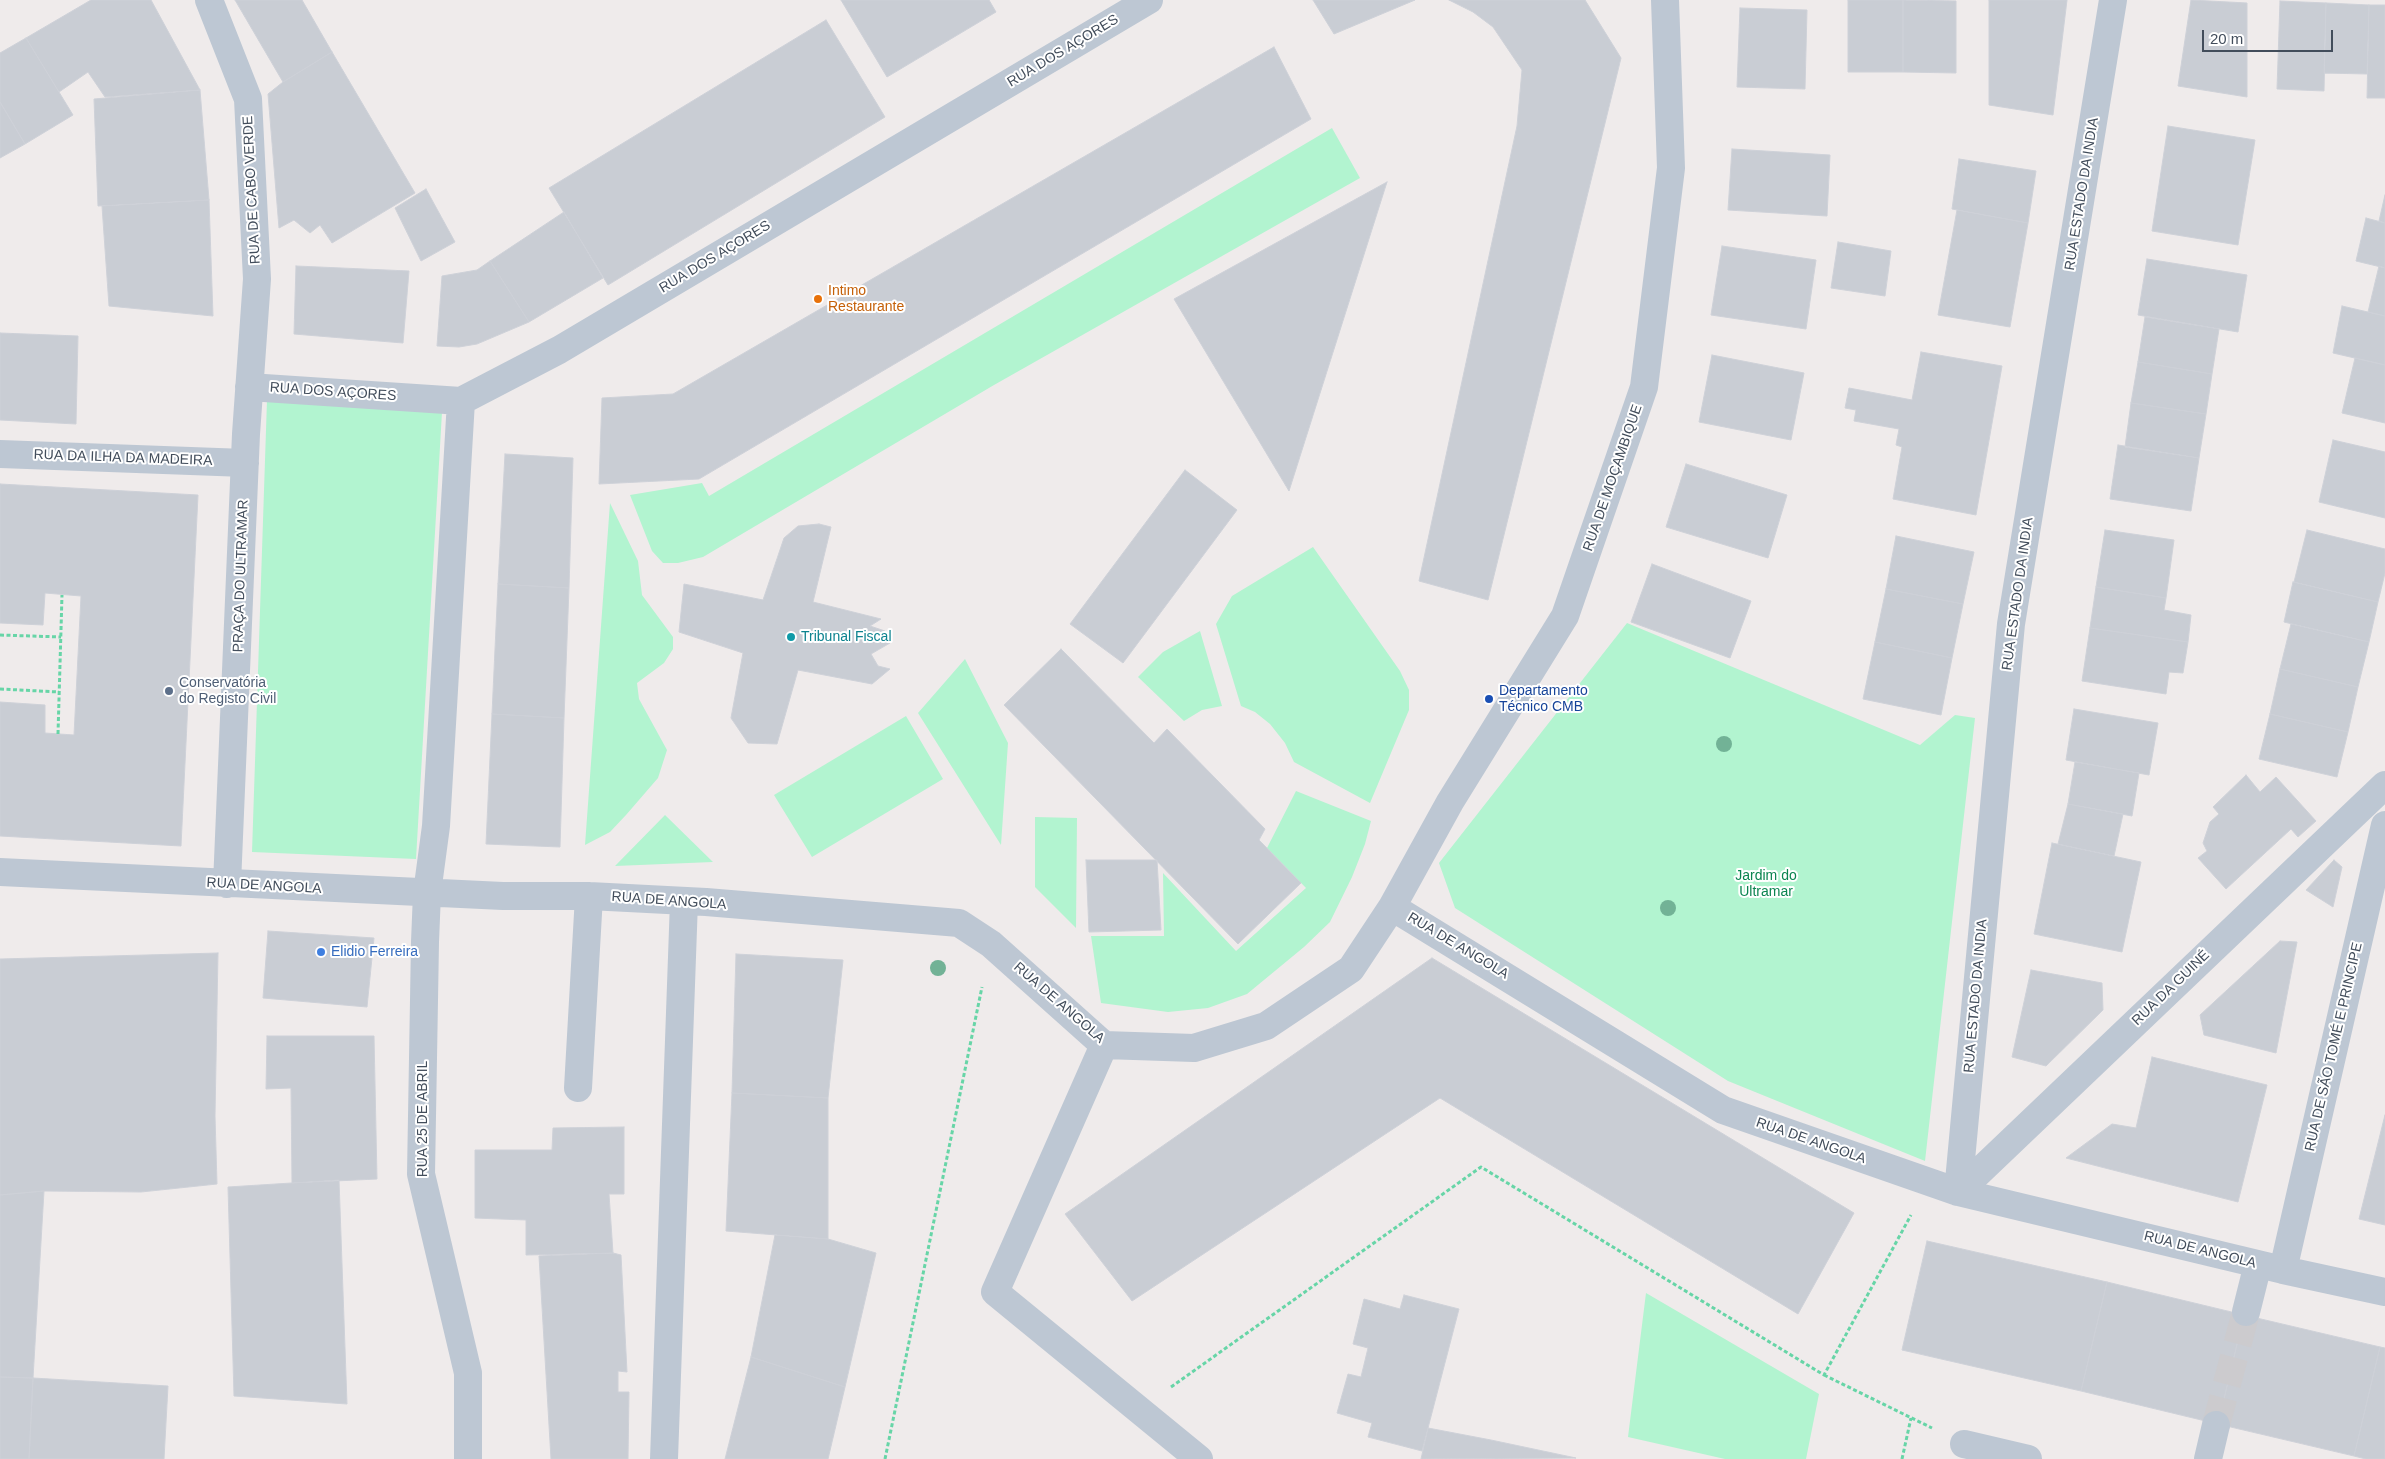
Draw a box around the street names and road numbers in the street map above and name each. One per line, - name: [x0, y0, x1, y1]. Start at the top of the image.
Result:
- street label: RUA DOS AÇORES: [1004, 11, 1122, 91]
- street label: RUA DE CABO VERDE: [240, 115, 264, 265]
- street label: RUA ESTADO DA INDIA: [2062, 116, 2102, 272]
- street label: RUA DOS AÇORES: [656, 217, 774, 297]
- street label: RUA DOS AÇORES: [269, 379, 397, 405]
- street label: RUA DE MOÇAMBIQUE: [1580, 402, 1646, 554]
- street label: RUA DA ILHA DA MADEIRA: [33, 446, 213, 470]
- street label: PRAÇA DO ULTRAMAR: [230, 499, 252, 653]
- street label: RUA ESTADO DA INDIA: [1999, 516, 2037, 672]
- street label: RUA DE ANGOLA: [206, 875, 322, 897]
- street label: RUA DE ANGOLA: [611, 889, 727, 913]
- street label: RUA DE ANGOLA: [1404, 909, 1512, 983]
- street label: RUA ESTADO DA INDIA: [1961, 918, 1991, 1074]
- street label: RUA DE SÃO TOMÉ E PRINCIPE: [2302, 941, 2366, 1153]
- street label: RUA DA GUINÉ: [2129, 947, 2213, 1029]
- street label: RUA DE ANGOLA: [1010, 959, 1108, 1047]
- street label: RUA 25 DE ABRIL: [415, 1061, 431, 1177]
- street label: RUA DE ANGOLA: [1754, 1114, 1868, 1168]
- street label: RUA DE ANGOLA: [2142, 1228, 2258, 1272]

